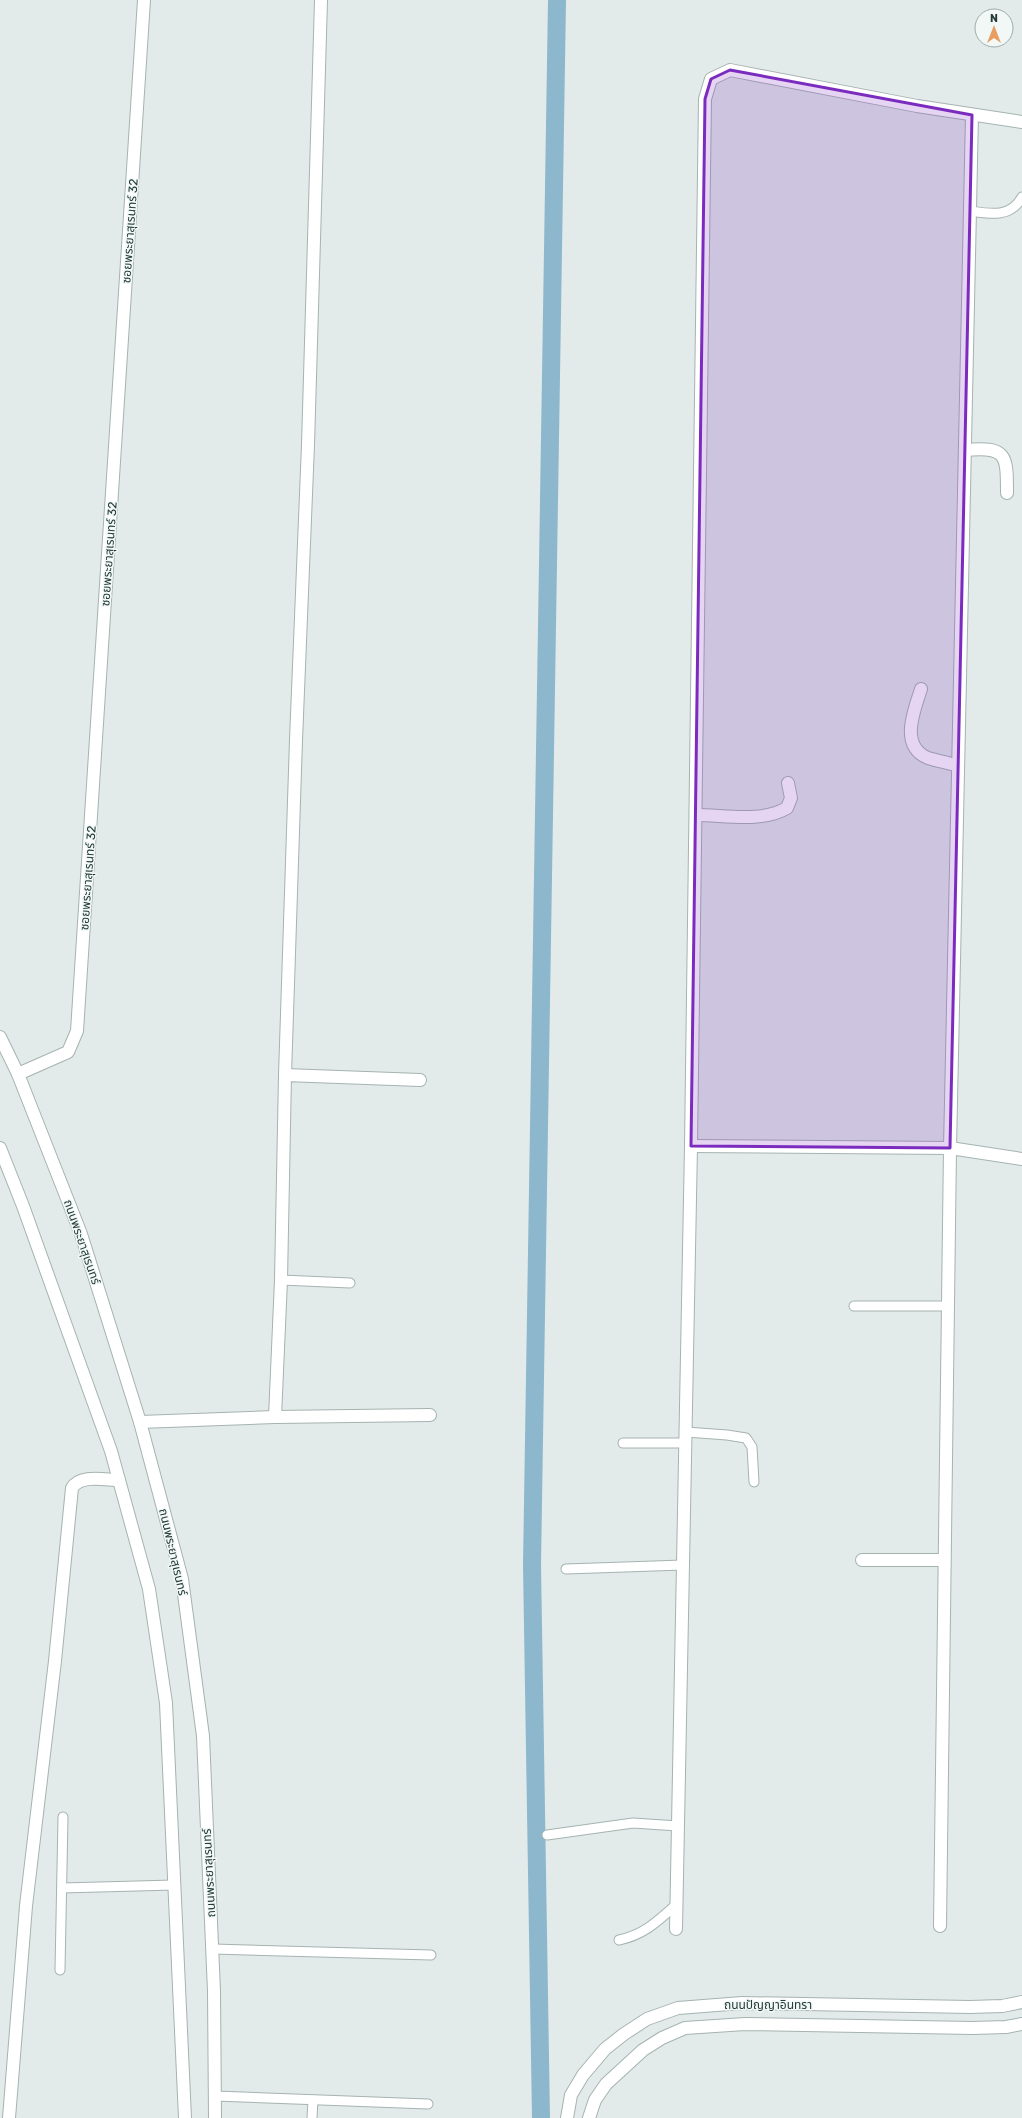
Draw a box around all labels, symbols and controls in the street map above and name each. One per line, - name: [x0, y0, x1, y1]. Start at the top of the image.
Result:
- north arrow: [974, 8, 1014, 48]
- text: N: [990, 12, 998, 25]
- street label: ซอยพระยาสุเรนทร์ 32: [119, 178, 141, 284]
- street label: ซอยพระยาสุเรนทร์ 32: [98, 501, 120, 607]
- street label: ซอยพระยาสุเรนทร์ 32: [77, 825, 99, 931]
- street label: ถนนพระยาสุเรนทร์: [61, 1198, 103, 1287]
- street label: ถนนพระยาสุเรนทร์: [156, 1507, 190, 1597]
- street label: ถนนพระยาสุเรนทร์: [200, 1828, 218, 1918]
- street label: ถนนปัญญาอินทรา: [724, 1998, 812, 2012]

